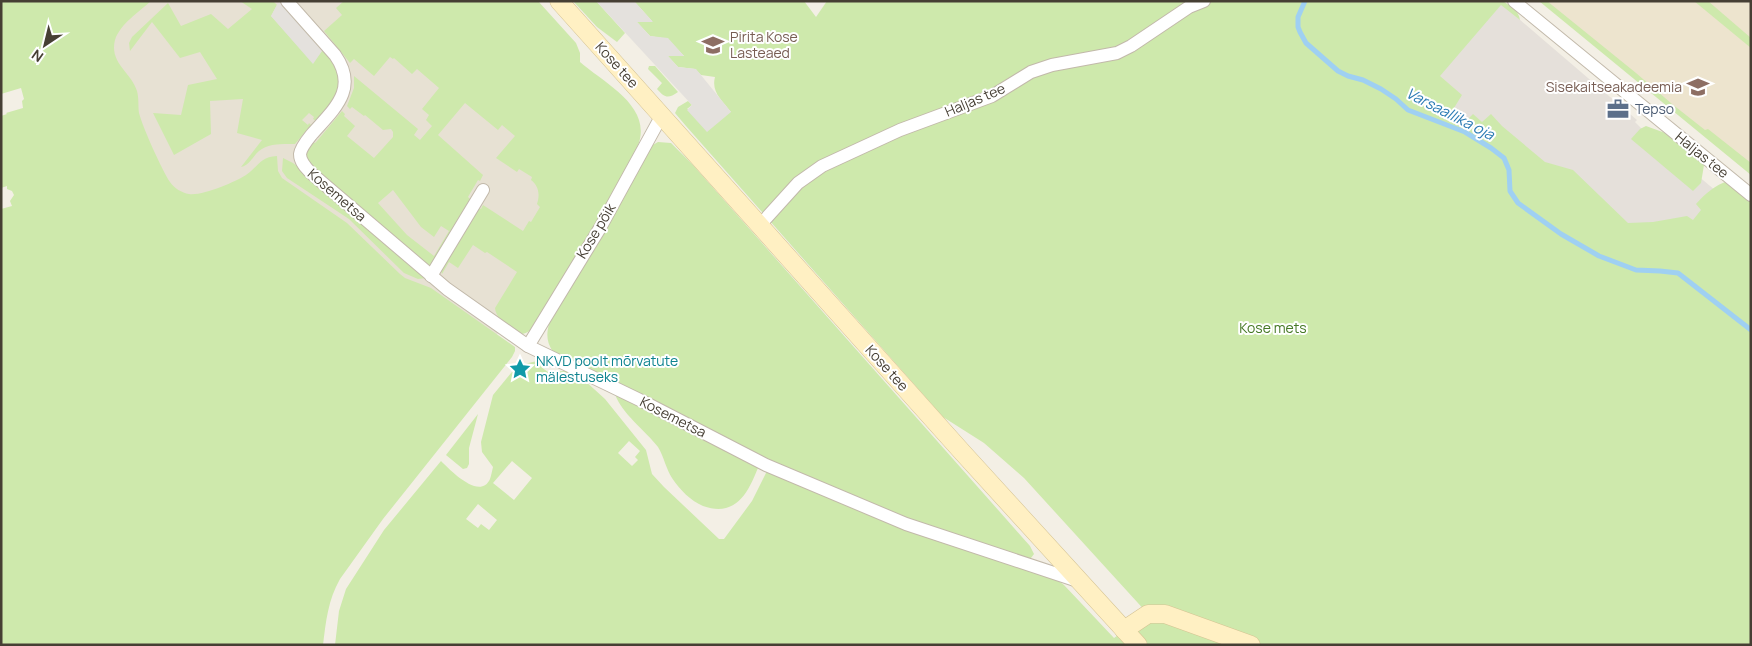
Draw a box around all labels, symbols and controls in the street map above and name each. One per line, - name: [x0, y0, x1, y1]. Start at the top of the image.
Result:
- north arrow: [20, 20, 70, 70]
- place label: Pirita Kose Lasteaed: [730, 27, 798, 62]
- school or university icon: Pirita Kose Lasteaed: [700, 32, 726, 58]
- street label: Kose tee: [592, 38, 643, 92]
- text: N: [28, 45, 47, 67]
- school or university icon: Sisekaitseakadeemia: [1685, 74, 1711, 100]
- place label: Sisekaitseakadeemia: [1546, 77, 1682, 96]
- street label: Haljas tee: [942, 78, 1008, 121]
- water label: Varsaallika oja: [1402, 82, 1499, 145]
- office icon: Tepso: [1605, 96, 1631, 122]
- place label: Tepso: [1635, 99, 1674, 118]
- street label: Haljas tee: [1672, 127, 1733, 182]
- street label: Kosemetsa: [304, 164, 371, 225]
- street label: Kose põik: [572, 199, 620, 262]
- park label: Kose mets: [1239, 318, 1307, 337]
- street label: Kose tee: [862, 341, 913, 395]
- place label: NKVD poolt mõrvatute mälestuseks: [536, 351, 678, 386]
- place icon: NKVD poolt mõrvatute mälestuseks: [507, 356, 533, 382]
- street label: Kosemetsa: [637, 392, 710, 441]

